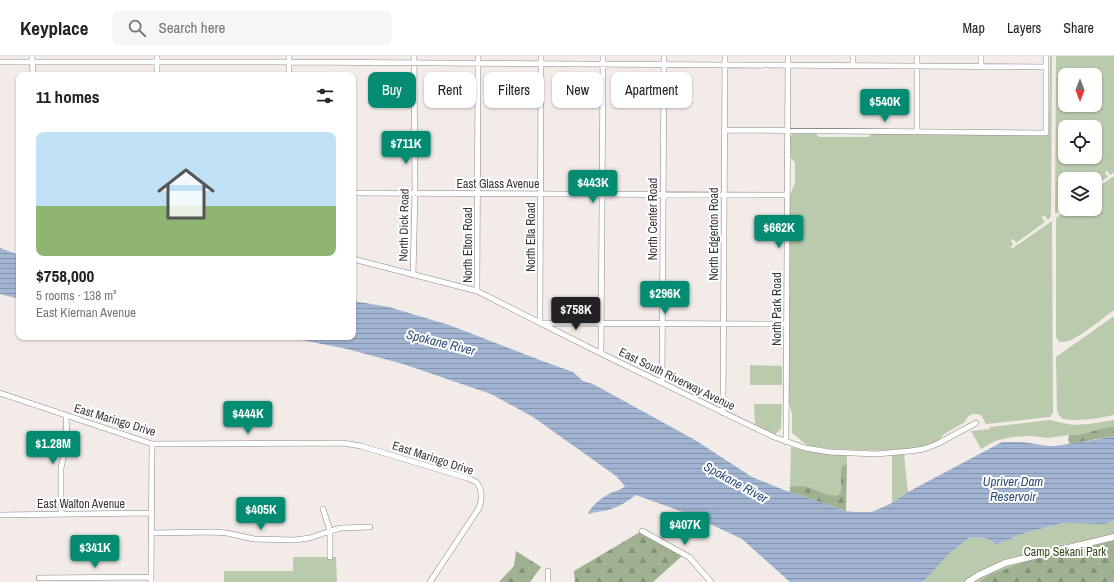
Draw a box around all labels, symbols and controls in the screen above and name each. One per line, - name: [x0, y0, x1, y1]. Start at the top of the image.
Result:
- search box: [112, 10, 392, 46]
- text: Keyplace: [20, 15, 88, 41]
- icon: search: [126, 17, 148, 39]
- text: Search here: [158, 17, 225, 38]
- text: Map: [963, 19, 985, 37]
- text: Layers: [1007, 19, 1041, 37]
- text: Share: [1063, 19, 1094, 37]
- north arrow: [1058, 68, 1102, 112]
- map controls: [1058, 68, 1102, 216]
- chip: Buy: [368, 72, 416, 108]
- chip: Rent: [424, 72, 476, 108]
- chip: Filters: [484, 72, 544, 108]
- chip: New: [552, 72, 603, 108]
- chip: Apartment: [611, 72, 692, 108]
- text: 11 homes: [36, 85, 100, 108]
- icon: filters: [314, 85, 336, 107]
- pin: $540K: [857, 89, 913, 123]
- text: $540K: [869, 93, 901, 110]
- button: locate: [1058, 120, 1102, 164]
- pin: $711K: [378, 131, 434, 165]
- text: $711K: [391, 135, 421, 152]
- icon: home: [150, 158, 222, 230]
- pin: $443K: [565, 170, 621, 204]
- button: layers: [1058, 172, 1102, 216]
- text: $443K: [577, 174, 609, 191]
- street label: East Glass Avenue: [457, 176, 539, 192]
- street label: North Center Road: [645, 178, 661, 260]
- street label: North Dick Road: [395, 188, 413, 262]
- street label: North Edgerton Road: [706, 188, 722, 281]
- street label: North Ella Road: [523, 202, 539, 272]
- street label: North Elton Road: [460, 207, 476, 283]
- pin: $662K: [751, 215, 807, 249]
- text: $662K: [763, 219, 795, 236]
- text: $758,000: [36, 264, 94, 287]
- street label: North Park Road: [769, 272, 785, 346]
- pin: $296K: [637, 281, 693, 315]
- text: $296K: [649, 285, 681, 302]
- text: 5 rooms · 138 m²: [36, 287, 117, 304]
- pin: $758K: [548, 297, 604, 331]
- text: $758K: [560, 301, 592, 318]
- text: East Kiernan Avenue: [36, 304, 136, 321]
- water label: Spokane River: [405, 326, 478, 359]
- street label: East South Riverway Avenue: [616, 344, 738, 414]
- street label: East Maringo Drive: [72, 400, 158, 440]
- pin: $444K: [220, 401, 276, 435]
- text: $444K: [232, 405, 264, 422]
- pin: $1.28M: [20, 431, 86, 465]
- text: $1.28M: [35, 435, 71, 452]
- street label: East Maringo Drive: [390, 437, 476, 479]
- water label: Spokane River: [701, 458, 771, 507]
- water label: Upriver Dam Reservoir: [983, 473, 1043, 505]
- street label: East Walton Avenue: [37, 496, 125, 512]
- pin: $405K: [233, 497, 289, 531]
- text: $405K: [245, 501, 277, 518]
- pin: $407K: [657, 512, 713, 546]
- text: $407K: [669, 516, 701, 533]
- pin: $341K: [67, 535, 123, 569]
- text: $341K: [79, 539, 111, 556]
- park label: Camp Sekani Park: [1024, 544, 1106, 560]

